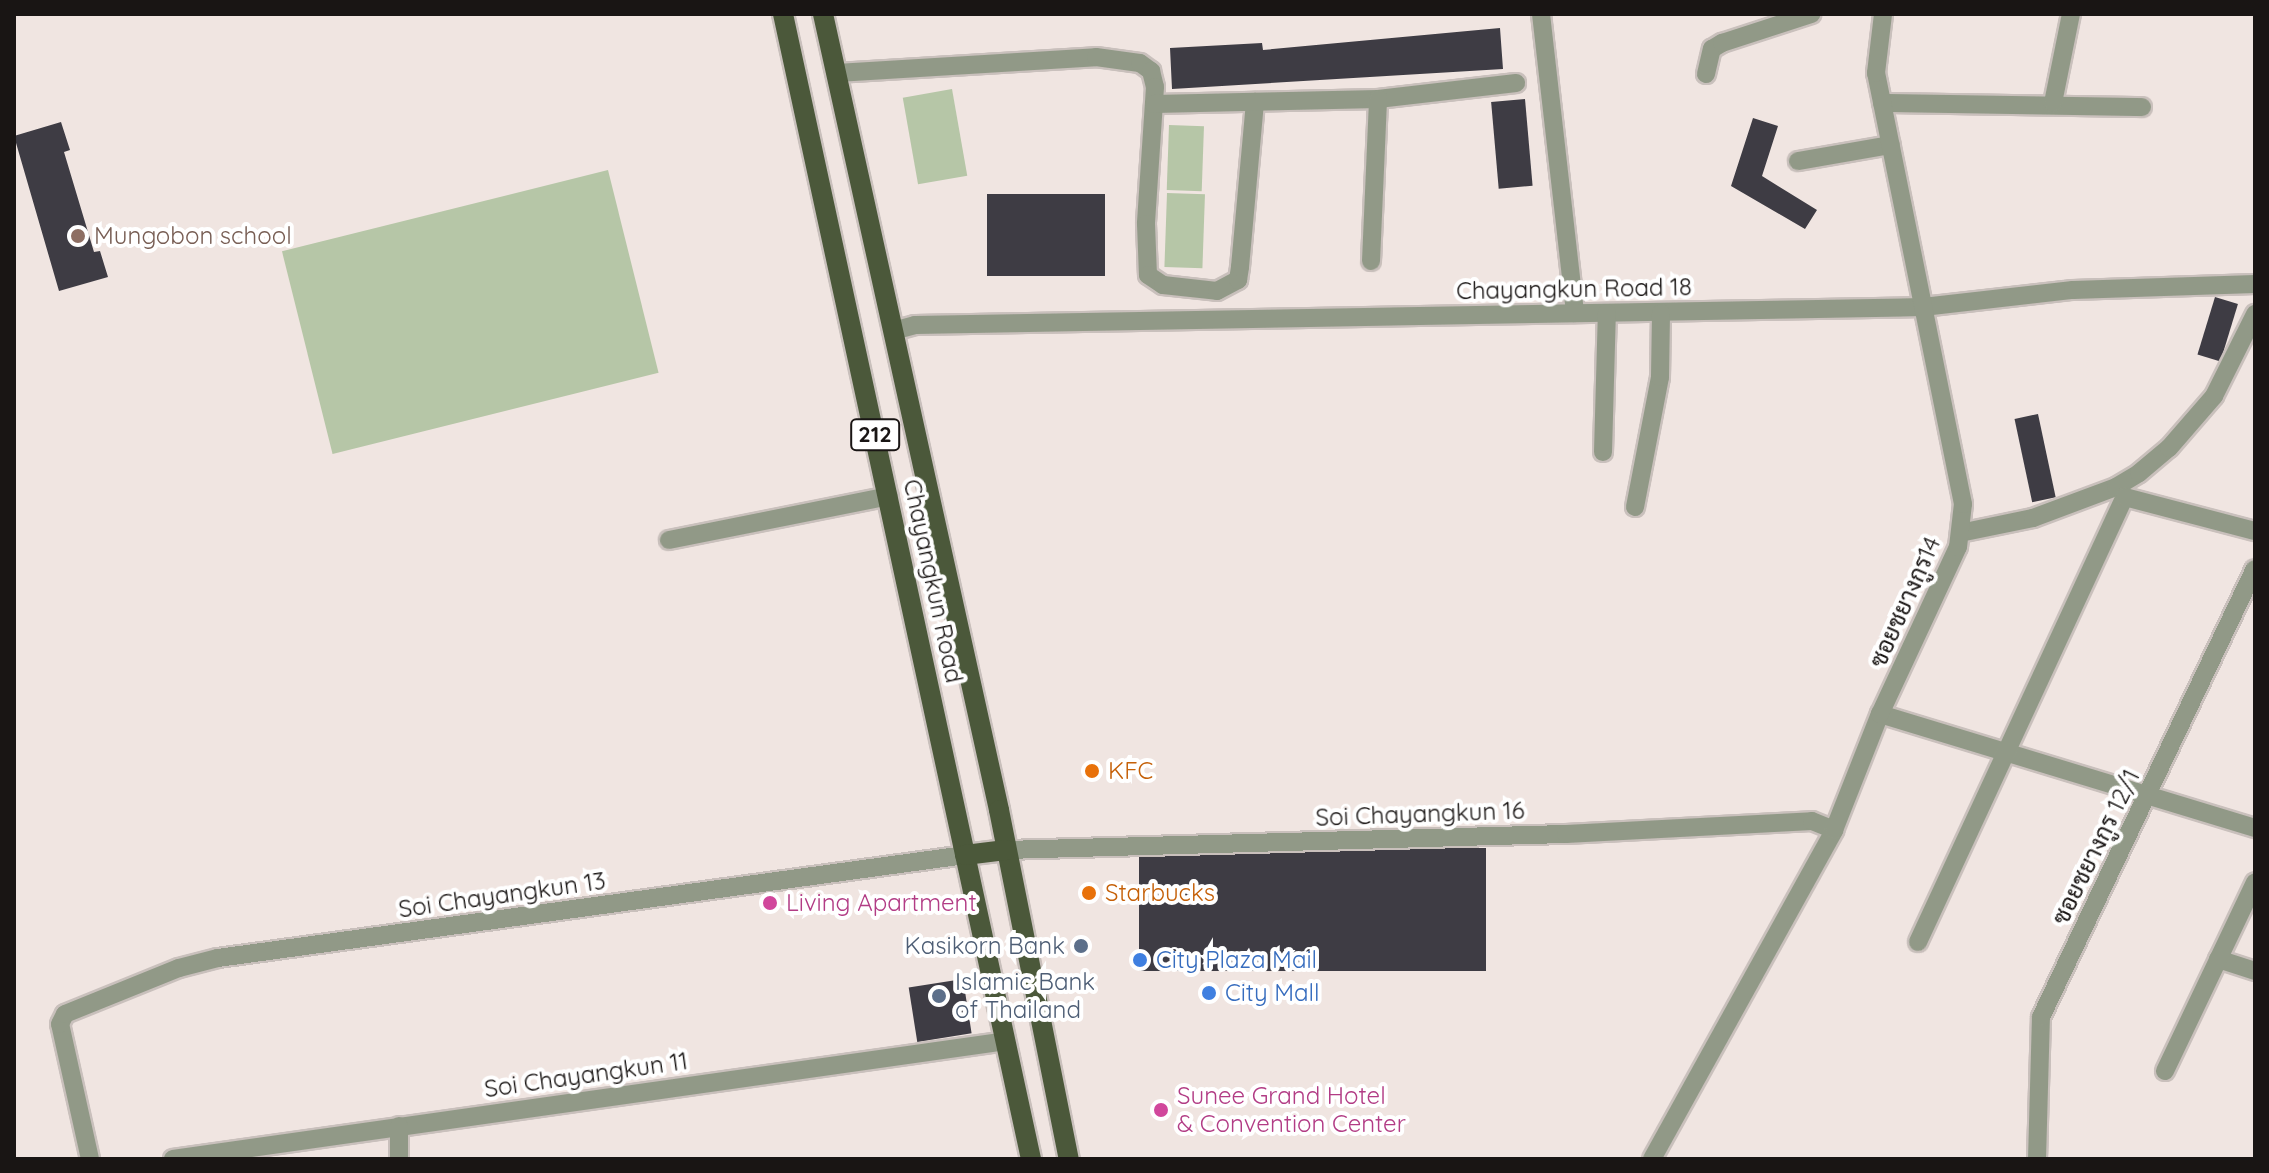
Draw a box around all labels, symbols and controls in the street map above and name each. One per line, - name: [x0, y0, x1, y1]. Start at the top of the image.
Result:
- place label: Mungobon school: [94, 222, 292, 250]
- marker: Mungobon school: [69, 227, 87, 245]
- street label: Chayangkun Road 18: [1456, 273, 1692, 305]
- road number: 212: [849, 417, 901, 453]
- street label: Chayangkun Road: [897, 477, 969, 685]
- street label: ซอยชยางกูร14: [1863, 532, 1947, 672]
- place label: KFC: [1108, 757, 1153, 785]
- marker: KFC: [1083, 762, 1101, 780]
- street label: ซอยชยางกูร 12/1: [2046, 765, 2146, 929]
- street label: Soi Chayangkun 16: [1315, 796, 1525, 832]
- street label: Soi Chayangkun 13: [397, 866, 607, 924]
- place label: Starbucks: [1105, 879, 1215, 907]
- marker: Starbucks: [1080, 884, 1098, 902]
- place label: Living Apartment: [786, 889, 977, 917]
- marker: Living Apartment: [761, 894, 779, 912]
- place label: Kasikorn Bank: [905, 932, 1065, 960]
- marker: Kasikorn Bank: [1072, 937, 1090, 955]
- place label: City Plaza Mail: [1156, 946, 1317, 974]
- marker: City Plaza Mail: [1131, 951, 1149, 969]
- place label: Islamic Bank of Thailand: [955, 968, 1095, 1024]
- place label: City Mall: [1225, 979, 1320, 1007]
- marker: City Mall: [1200, 984, 1218, 1002]
- marker: Islamic Bank of Thailand: [930, 987, 948, 1005]
- street label: Soi Chayangkun 11: [482, 1046, 690, 1104]
- place label: Sunee Grand Hotel & Convention Center: [1177, 1082, 1406, 1138]
- marker: Sunee Grand Hotel & Convention Center: [1152, 1101, 1170, 1119]

